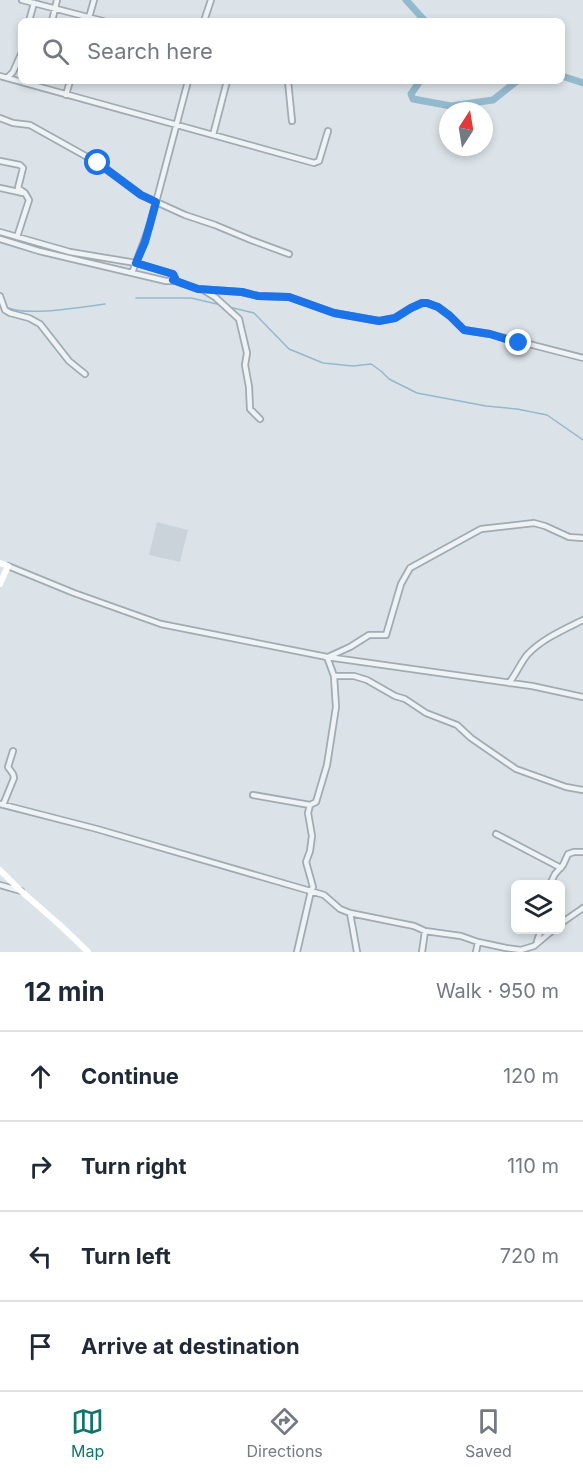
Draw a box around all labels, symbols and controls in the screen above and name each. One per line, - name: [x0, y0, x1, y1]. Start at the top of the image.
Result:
- search box: [18, 18, 565, 84]
- icon: search: [39, 35, 72, 68]
- text: Search here: [87, 38, 213, 64]
- north arrow: [439, 102, 493, 156]
- route start: [84, 149, 110, 175]
- route end: [505, 329, 531, 355]
- map controls: [511, 880, 565, 934]
- button: layers: [511, 880, 565, 934]
- text: 12 min: [24, 976, 105, 1007]
- text: Walk · 950 m: [436, 979, 559, 1003]
- icon: ahead: [24, 1060, 57, 1093]
- text: Continue: [81, 1063, 179, 1089]
- text: 120 m: [503, 1064, 559, 1088]
- icon: right: [24, 1150, 57, 1183]
- text: Turn right: [81, 1153, 187, 1179]
- text: 110 m: [507, 1154, 559, 1178]
- icon: left: [24, 1240, 57, 1273]
- text: Turn left: [81, 1243, 171, 1269]
- text: 720 m: [500, 1244, 559, 1268]
- icon: arrive: [24, 1330, 57, 1363]
- text: Arrive at destination: [81, 1333, 300, 1359]
- tab: Map: [71, 1405, 104, 1461]
- tab: Directions: [247, 1405, 323, 1461]
- tab: Saved: [465, 1405, 512, 1461]

